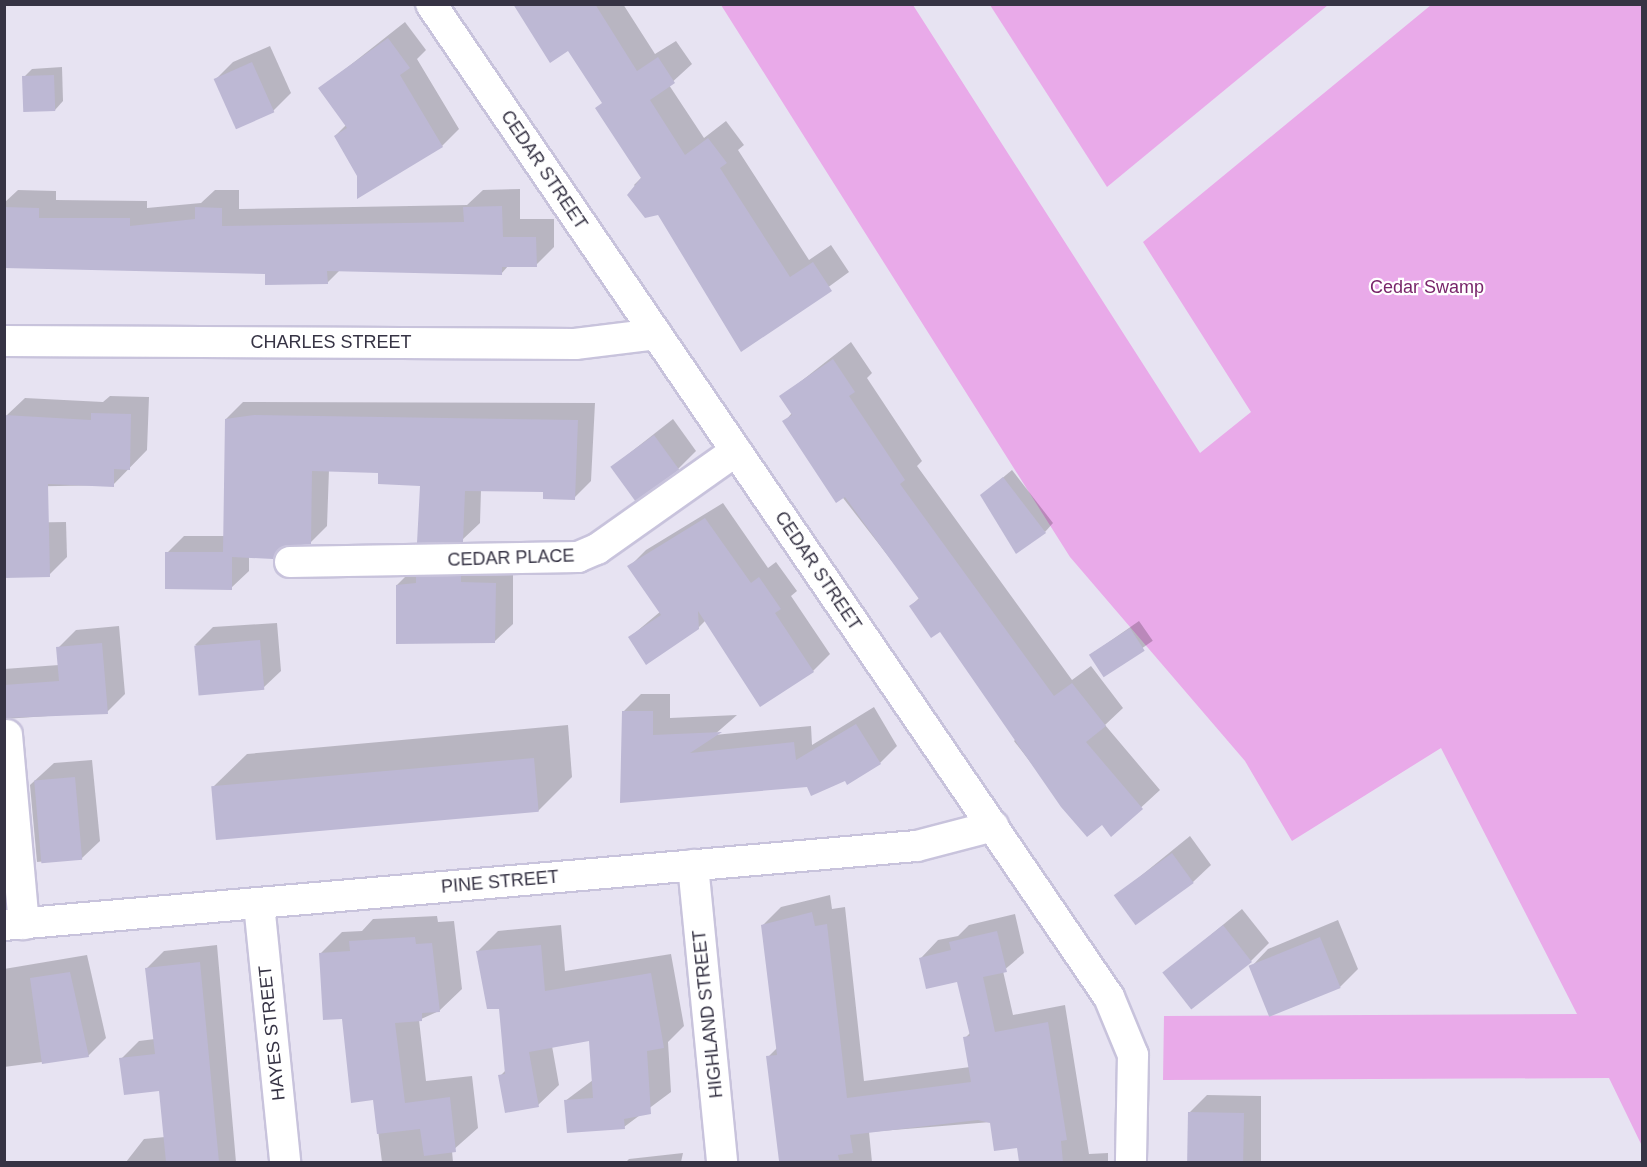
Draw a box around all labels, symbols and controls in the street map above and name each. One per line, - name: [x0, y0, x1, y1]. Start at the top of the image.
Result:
- street label: CEDAR STREET: [496, 106, 592, 234]
- park label: Cedar Swamp: [1370, 276, 1484, 298]
- street label: CHARLES STREET: [250, 331, 412, 353]
- street label: CEDAR STREET: [770, 507, 866, 635]
- street label: CEDAR PLACE: [447, 545, 575, 571]
- street label: PINE STREET: [440, 866, 560, 898]
- street label: HIGHLAND STREET: [688, 929, 728, 1099]
- street label: HAYES STREET: [254, 964, 290, 1102]

